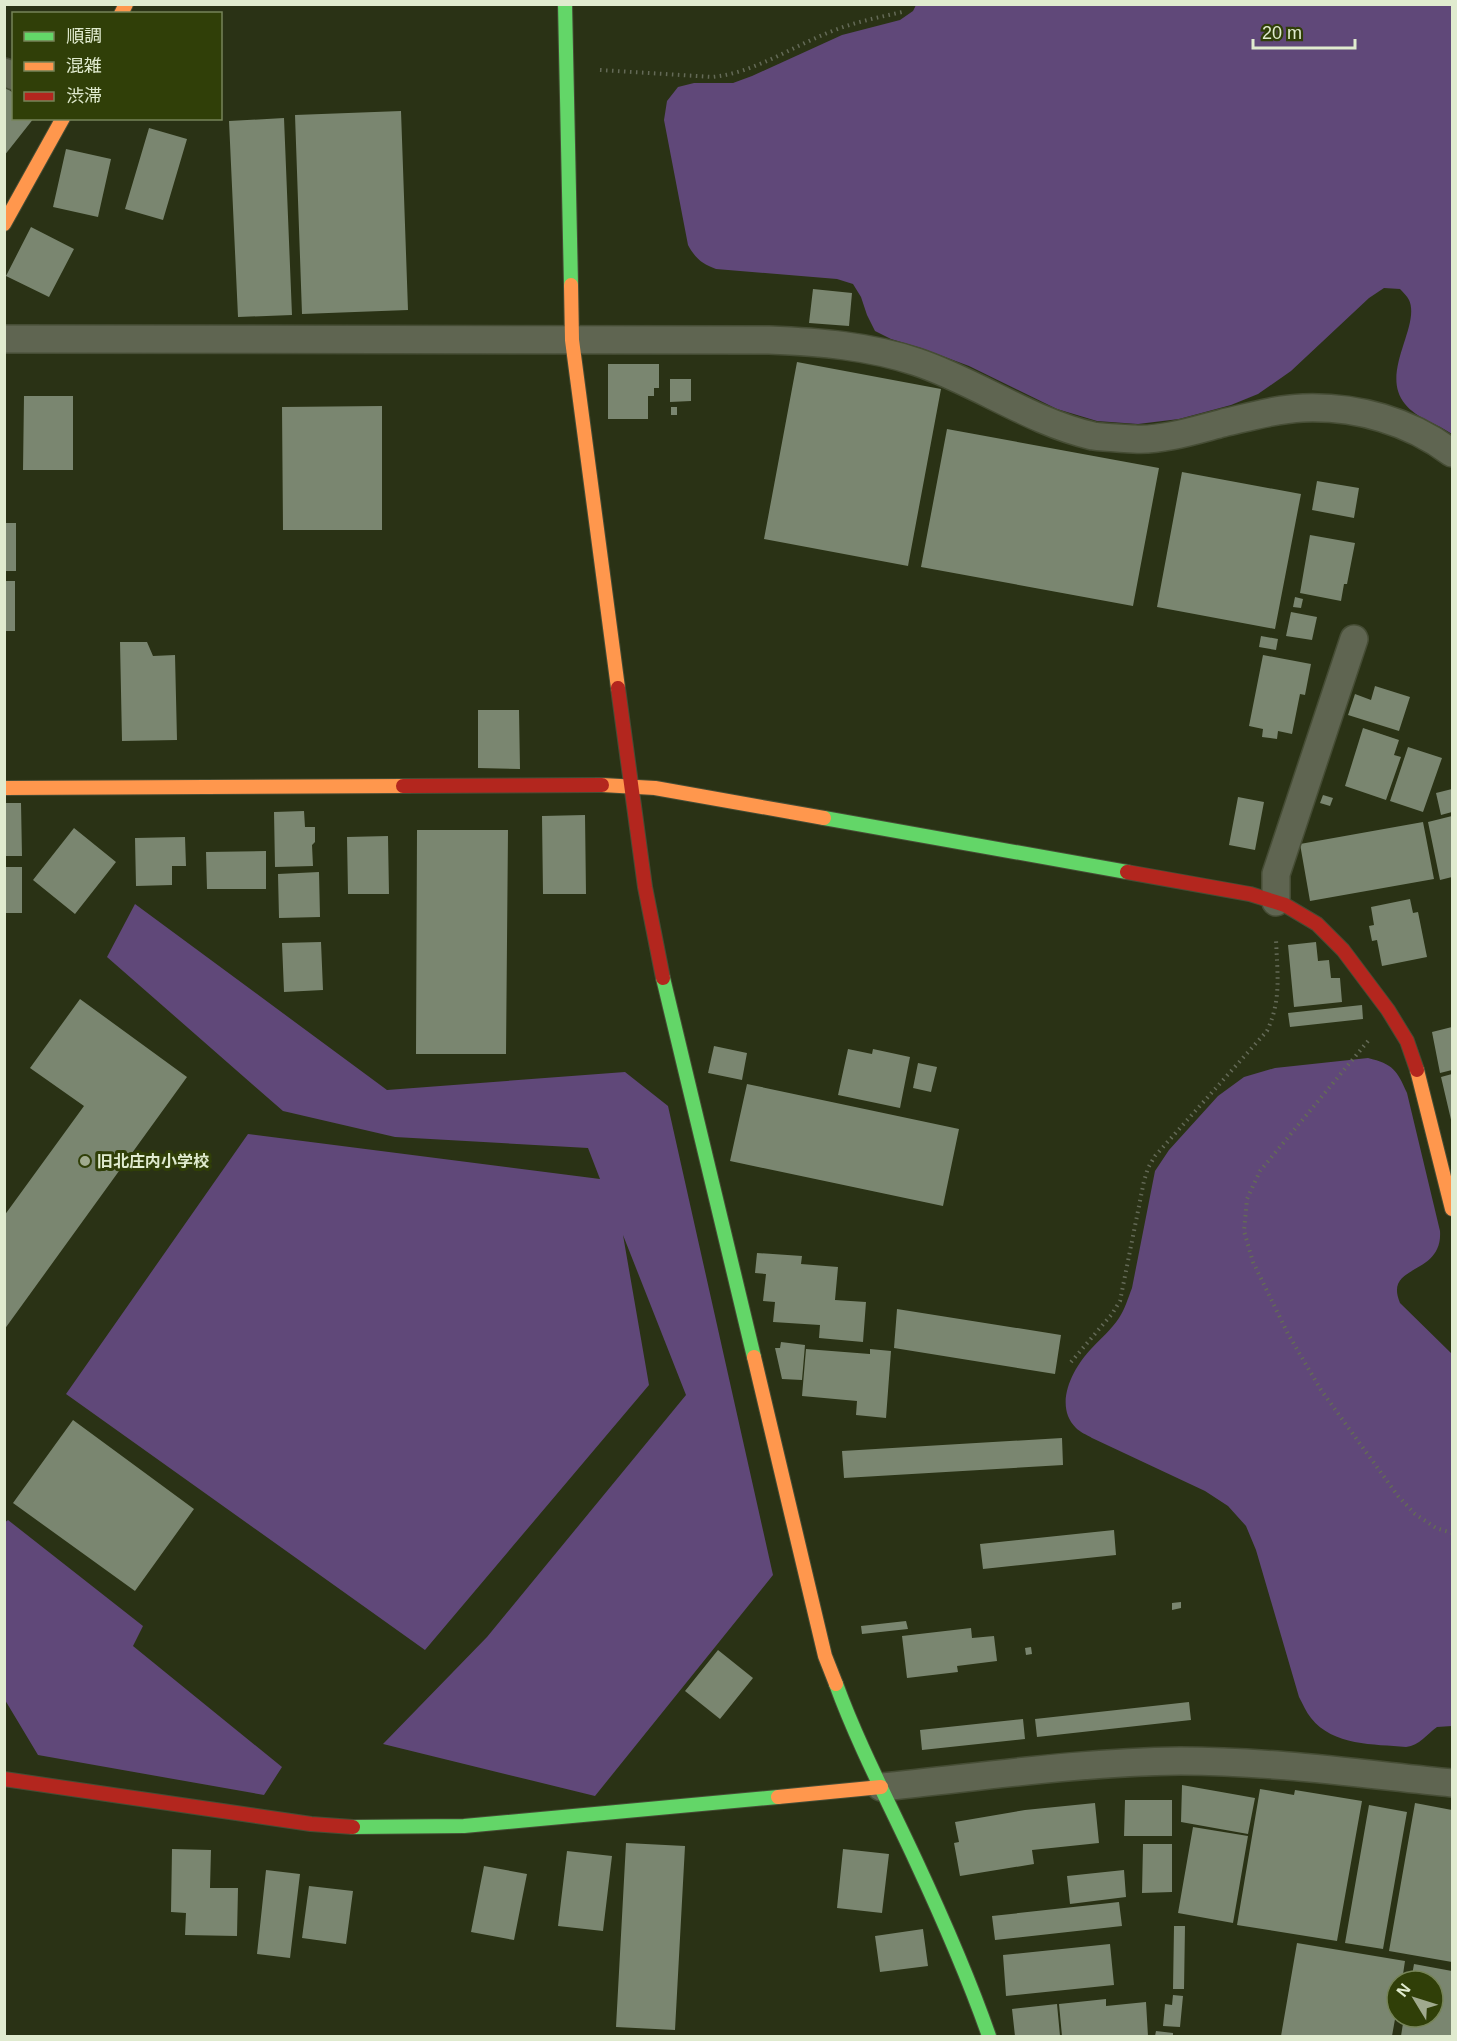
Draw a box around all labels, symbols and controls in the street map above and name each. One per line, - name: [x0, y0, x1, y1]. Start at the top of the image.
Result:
- legend: [12, 12, 222, 120]
- scale bar: [1253, 12, 1355, 50]
- text: 20 m: [1262, 23, 1302, 43]
- text: 順調: [66, 26, 102, 46]
- text: 混雑: [66, 56, 102, 76]
- text: 渋滞: [66, 86, 102, 106]
- place label: 旧北庄内小学校: [97, 1153, 209, 1170]
- marker: 旧北庄内小学校: [78, 1154, 92, 1168]
- north arrow: [1385, 1969, 1445, 2029]
- text: N: [1393, 1980, 1414, 2000]

